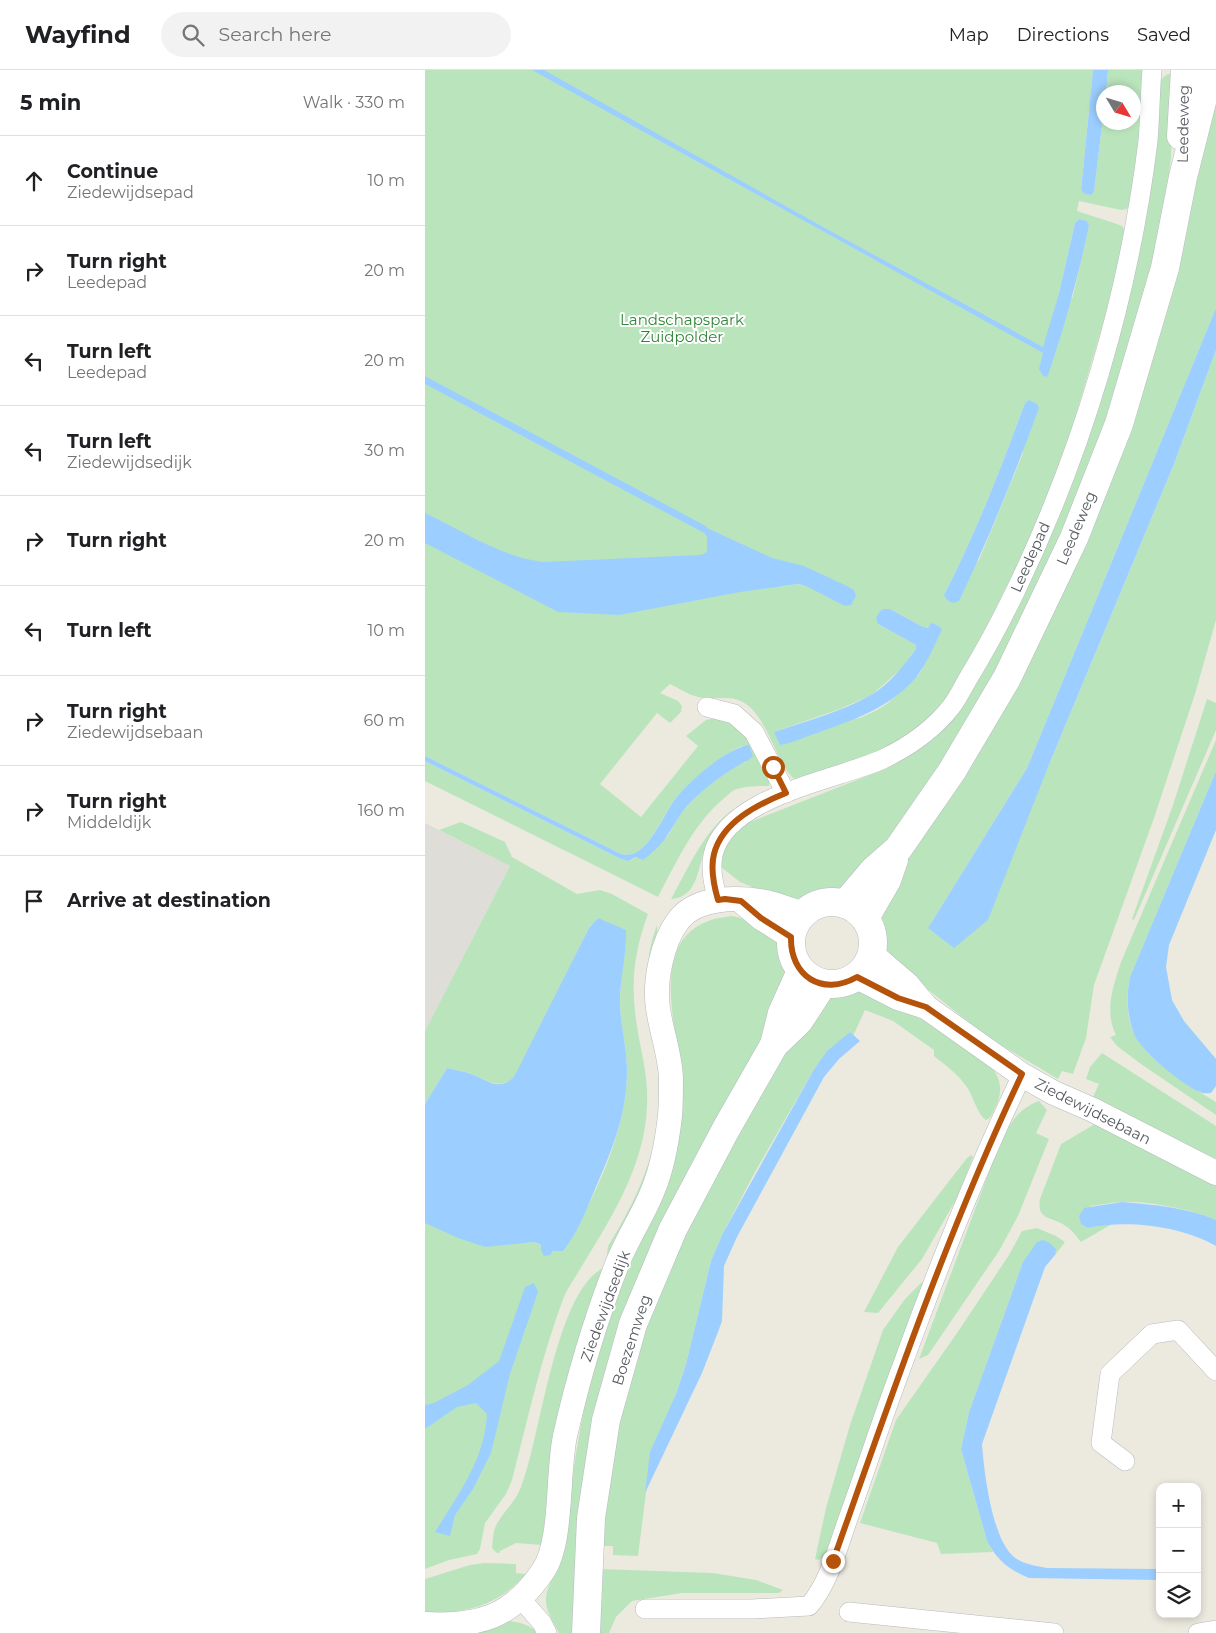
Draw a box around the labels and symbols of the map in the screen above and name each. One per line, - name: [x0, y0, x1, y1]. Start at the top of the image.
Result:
- north arrow: [1096, 85, 1141, 130]
- street label: Leedeweg: [1173, 85, 1193, 163]
- park label: Landschapspark Zuidpolder: [620, 310, 744, 346]
- street label: Leedeweg: [1052, 488, 1100, 568]
- street label: Leedepad: [1006, 519, 1054, 595]
- route start: [762, 756, 785, 779]
- street label: Ziedewijdsebaan: [1032, 1074, 1154, 1148]
- street label: Ziedewijdsedijk: [576, 1248, 634, 1364]
- street label: Boezemweg: [607, 1292, 655, 1388]
- route end: [822, 1550, 845, 1573]

